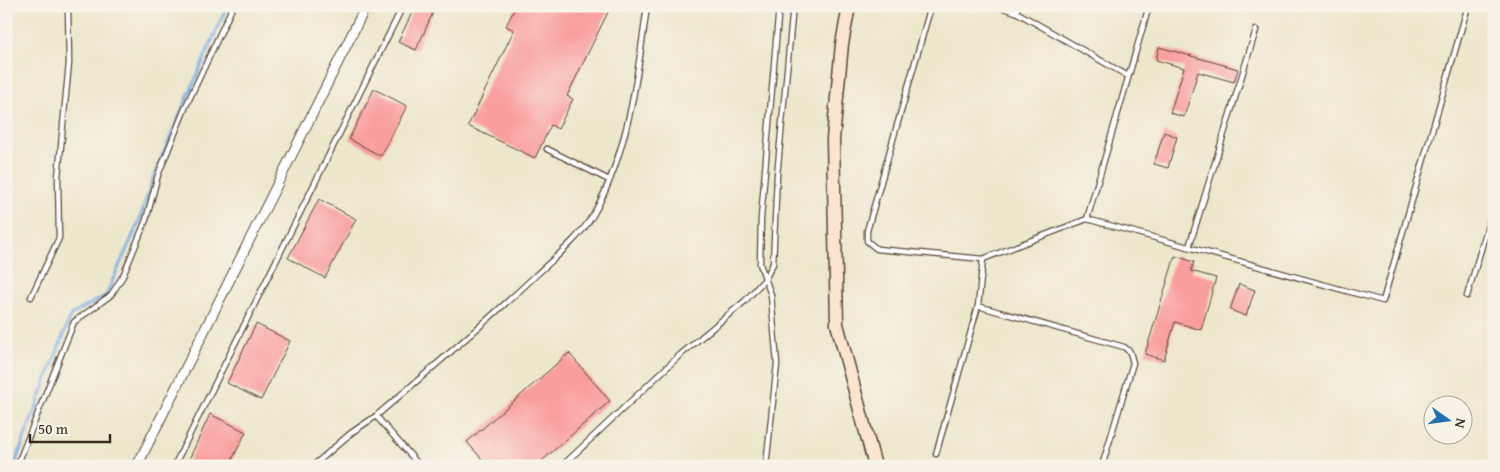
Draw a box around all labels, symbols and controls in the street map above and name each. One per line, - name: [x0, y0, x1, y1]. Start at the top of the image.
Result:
- north arrow: [1422, 394, 1472, 444]
- scale bar: [30, 412, 110, 444]
- text: N: [1450, 416, 1471, 431]
- text: 50 m: [38, 418, 69, 439]

